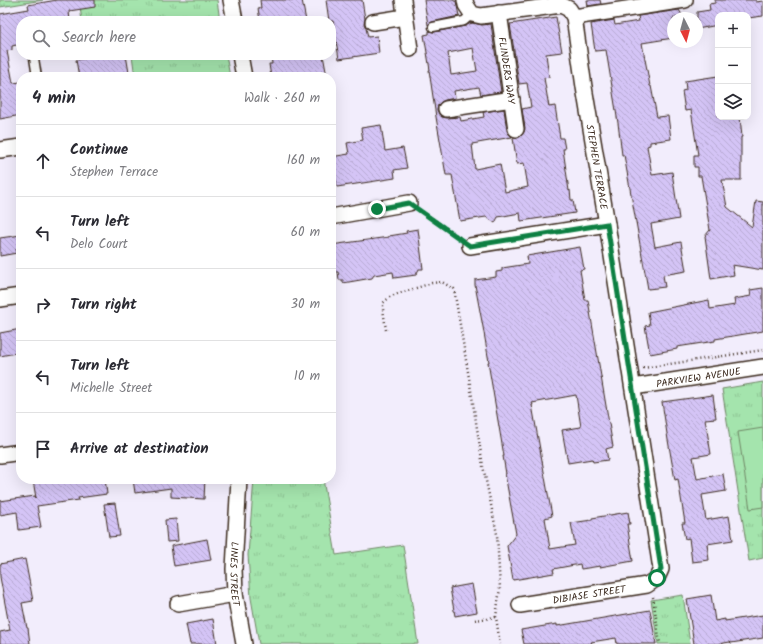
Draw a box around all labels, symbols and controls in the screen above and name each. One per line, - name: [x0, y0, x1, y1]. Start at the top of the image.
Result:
- north arrow: [667, 12, 703, 48]
- map controls: [715, 12, 751, 120]
- button: +: [715, 12, 751, 48]
- search box: [16, 16, 336, 60]
- text: Search here: [62, 26, 136, 50]
- icon: search: [30, 27, 52, 49]
- street label: FLINDERS WAY: [494, 36, 519, 106]
- button: −: [715, 48, 751, 84]
- button: layers: [715, 84, 751, 120]
- text: 4 min: [32, 85, 76, 112]
- text: Walk · 260 m: [244, 88, 320, 109]
- street label: STEPHEN TERRACE: [581, 123, 612, 212]
- text: Continue: [70, 138, 128, 162]
- icon: ahead: [32, 150, 54, 172]
- text: 160 m: [287, 150, 320, 171]
- text: Stephen Terrace: [70, 162, 158, 183]
- route end: [368, 200, 386, 218]
- text: Turn left: [70, 210, 130, 234]
- icon: left: [32, 222, 54, 244]
- text: 60 m: [291, 222, 320, 243]
- text: Delo Court: [70, 234, 128, 255]
- text: Turn right: [70, 293, 137, 317]
- icon: right: [32, 294, 54, 316]
- text: 30 m: [291, 294, 320, 315]
- text: Turn left: [70, 354, 130, 378]
- street label: PARKVIEW AVENUE: [655, 363, 743, 392]
- icon: left: [32, 366, 54, 388]
- text: 10 m: [294, 366, 320, 387]
- text: Michelle Street: [70, 378, 152, 399]
- text: Arrive at destination: [70, 437, 209, 461]
- icon: arrive: [32, 438, 54, 460]
- street label: LINES STREET: [225, 541, 244, 609]
- route start: [648, 569, 666, 587]
- street label: DIBIASE STREET: [551, 581, 628, 609]

